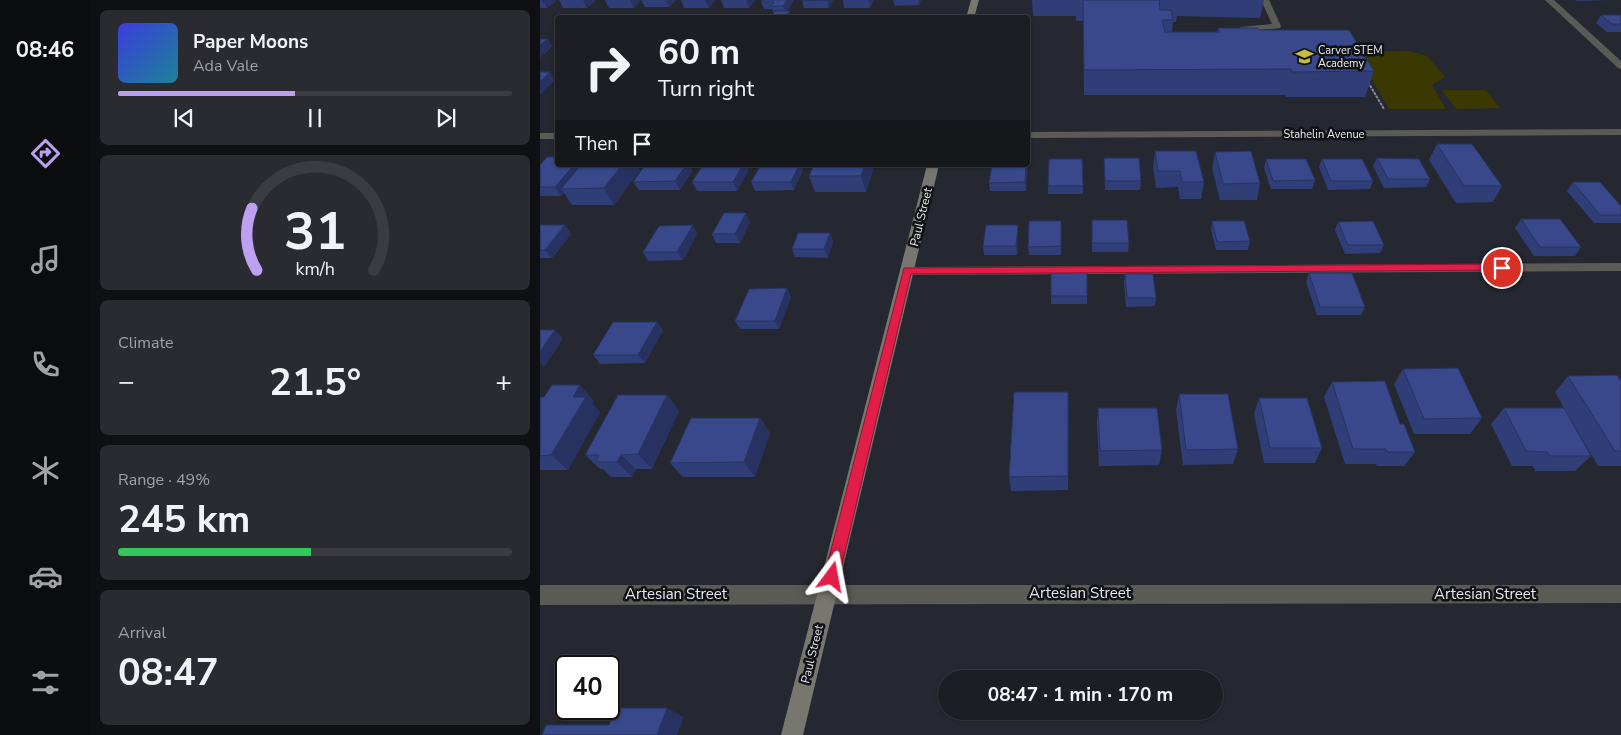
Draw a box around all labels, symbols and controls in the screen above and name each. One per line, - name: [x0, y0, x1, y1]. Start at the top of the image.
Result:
- text: Paper Moons: [193, 29, 308, 55]
- text: 60 m: [658, 29, 740, 76]
- text: 08:46: [16, 35, 74, 65]
- icon: right: [575, 35, 640, 100]
- place label: Carver STEM Academy: [1318, 43, 1383, 71]
- school or university icon: Carver STEM Academy: [1294, 46, 1314, 66]
- text: Ada Vale: [193, 55, 258, 77]
- text: Turn right: [658, 74, 754, 104]
- icon: previous: [170, 104, 198, 132]
- icon: pause: [301, 104, 329, 132]
- icon: next: [432, 104, 460, 132]
- street label: Stahelin Avenue: [1284, 127, 1365, 142]
- icon: arrive: [628, 130, 656, 158]
- text: Then: [575, 131, 618, 157]
- icon: directions: [28, 136, 63, 171]
- street label: Paul Street: [906, 185, 936, 248]
- text: 31: [284, 196, 346, 267]
- icon: music: [28, 242, 63, 277]
- pin: [1481, 247, 1523, 289]
- icon: arrive: [1488, 254, 1516, 282]
- text: km/h: [295, 257, 335, 281]
- text: Climate: [118, 332, 173, 354]
- icon: phone: [28, 347, 63, 382]
- text: 21.5°: [269, 357, 361, 408]
- text: −: [118, 363, 135, 401]
- text: +: [495, 363, 512, 401]
- icon: climate: [28, 453, 63, 488]
- text: Range · 49%: [118, 469, 210, 491]
- text: 245 km: [118, 494, 250, 545]
- position arrow: [805, 550, 857, 602]
- icon: car: [28, 559, 63, 594]
- street label: Artesian Street: [1029, 583, 1132, 603]
- street label: Artesian Street: [625, 584, 728, 604]
- street label: Artesian Street: [1434, 584, 1537, 604]
- text: Arrival: [118, 622, 166, 644]
- street label: Paul Street: [797, 622, 827, 685]
- text: 08:47: [118, 647, 219, 698]
- speed limit sign: 40: [555, 655, 620, 720]
- icon: filters: [28, 665, 63, 700]
- text: 08:47 · 1 min · 170 m: [988, 682, 1173, 708]

